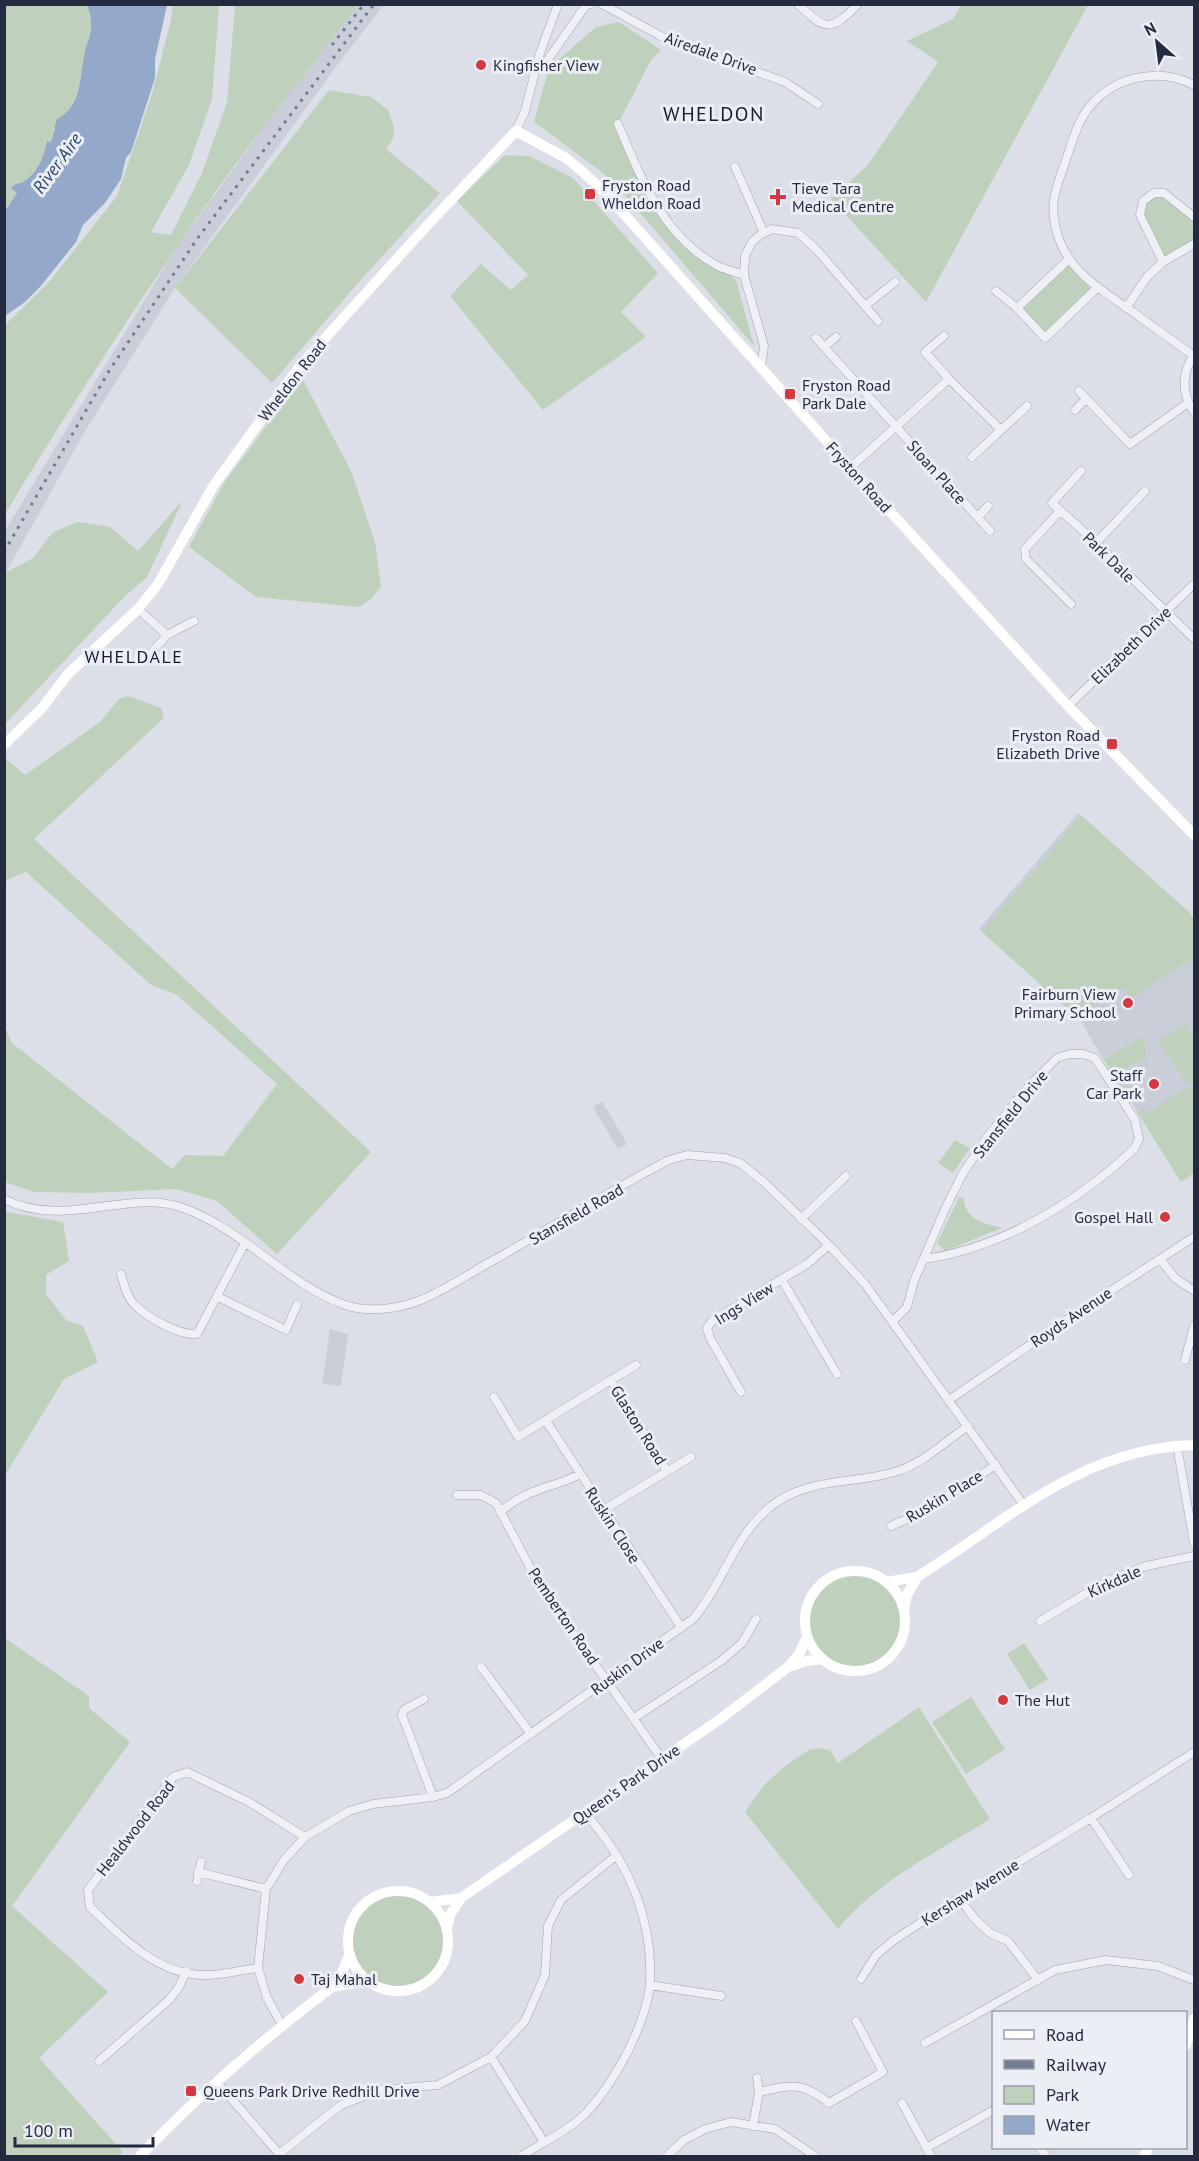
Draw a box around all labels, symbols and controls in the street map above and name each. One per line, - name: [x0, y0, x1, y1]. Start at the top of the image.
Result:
- north arrow: [1127, 12, 1187, 72]
- text: N: [1141, 17, 1159, 40]
- street label: Airedale Drive: [662, 27, 760, 79]
- place label: Kingfisher View: [493, 55, 599, 75]
- marker: Kingfisher View: [474, 58, 488, 72]
- district label: WHELDON: [663, 101, 765, 127]
- water label: River Aire: [27, 128, 87, 198]
- place label: Fryston Road Wheldon Road: [602, 175, 701, 213]
- place label: Tieve Tara Medical Centre: [792, 178, 894, 216]
- marker: Fryston Road Wheldon Road: [583, 187, 597, 201]
- marker: Tieve Tara Medical Centre: [769, 188, 787, 206]
- street label: Wheldon Road: [254, 335, 330, 425]
- place label: Fryston Road Park Dale: [802, 375, 891, 413]
- marker: Fryston Road Park Dale: [783, 387, 797, 401]
- street label: Sloan Place: [903, 436, 971, 508]
- street label: Fryston Road: [822, 437, 896, 517]
- street label: Park Dale: [1079, 527, 1139, 587]
- street label: Elizabeth Drive: [1087, 602, 1175, 688]
- district label: WHELDALE: [85, 645, 183, 668]
- place label: Fryston Road Elizabeth Drive: [996, 725, 1100, 763]
- marker: Fryston Road Elizabeth Drive: [1105, 737, 1119, 751]
- place label: Fairburn View Primary School: [1014, 984, 1116, 1022]
- marker: Fairburn View Primary School: [1121, 996, 1135, 1010]
- place label: Staff Car Park: [1086, 1065, 1143, 1103]
- street label: Stansfield Drive: [968, 1066, 1052, 1162]
- marker: Staff Car Park: [1147, 1077, 1161, 1091]
- street label: Stansfield Road: [525, 1179, 627, 1249]
- place label: Gospel Hall: [1074, 1207, 1153, 1227]
- marker: Gospel Hall: [1158, 1210, 1172, 1224]
- street label: Ings View: [711, 1277, 777, 1329]
- street label: Royds Avenue: [1027, 1283, 1115, 1351]
- street label: Glaston Road: [607, 1382, 671, 1468]
- street label: Ruskin Place: [902, 1465, 986, 1527]
- street label: Ruskin Close: [581, 1483, 645, 1567]
- street label: Kirkdale: [1084, 1560, 1144, 1602]
- street label: Pemberton Road: [524, 1564, 604, 1668]
- street label: Ruskin Drive: [587, 1633, 667, 1699]
- place label: The Hut: [1015, 1690, 1070, 1710]
- marker: The Hut: [996, 1693, 1010, 1707]
- street label: Queen's Park Drive: [568, 1739, 684, 1829]
- street label: Healdwood Road: [92, 1776, 178, 1880]
- street label: Kershaw Avenue: [918, 1854, 1022, 1930]
- place label: Taj Mahal: [311, 1969, 377, 1989]
- marker: Taj Mahal: [292, 1972, 306, 1986]
- legend: [992, 2011, 1187, 2149]
- text: Road: [1046, 2023, 1084, 2046]
- text: Railway: [1046, 2053, 1107, 2076]
- place label: Queens Park Drive Redhill Drive: [203, 2081, 420, 2101]
- text: Park: [1046, 2083, 1079, 2106]
- marker: Queens Park Drive Redhill Drive: [184, 2084, 198, 2098]
- scale bar: [15, 2110, 153, 2148]
- text: Water: [1046, 2113, 1090, 2136]
- text: 100 m: [24, 2119, 73, 2142]

